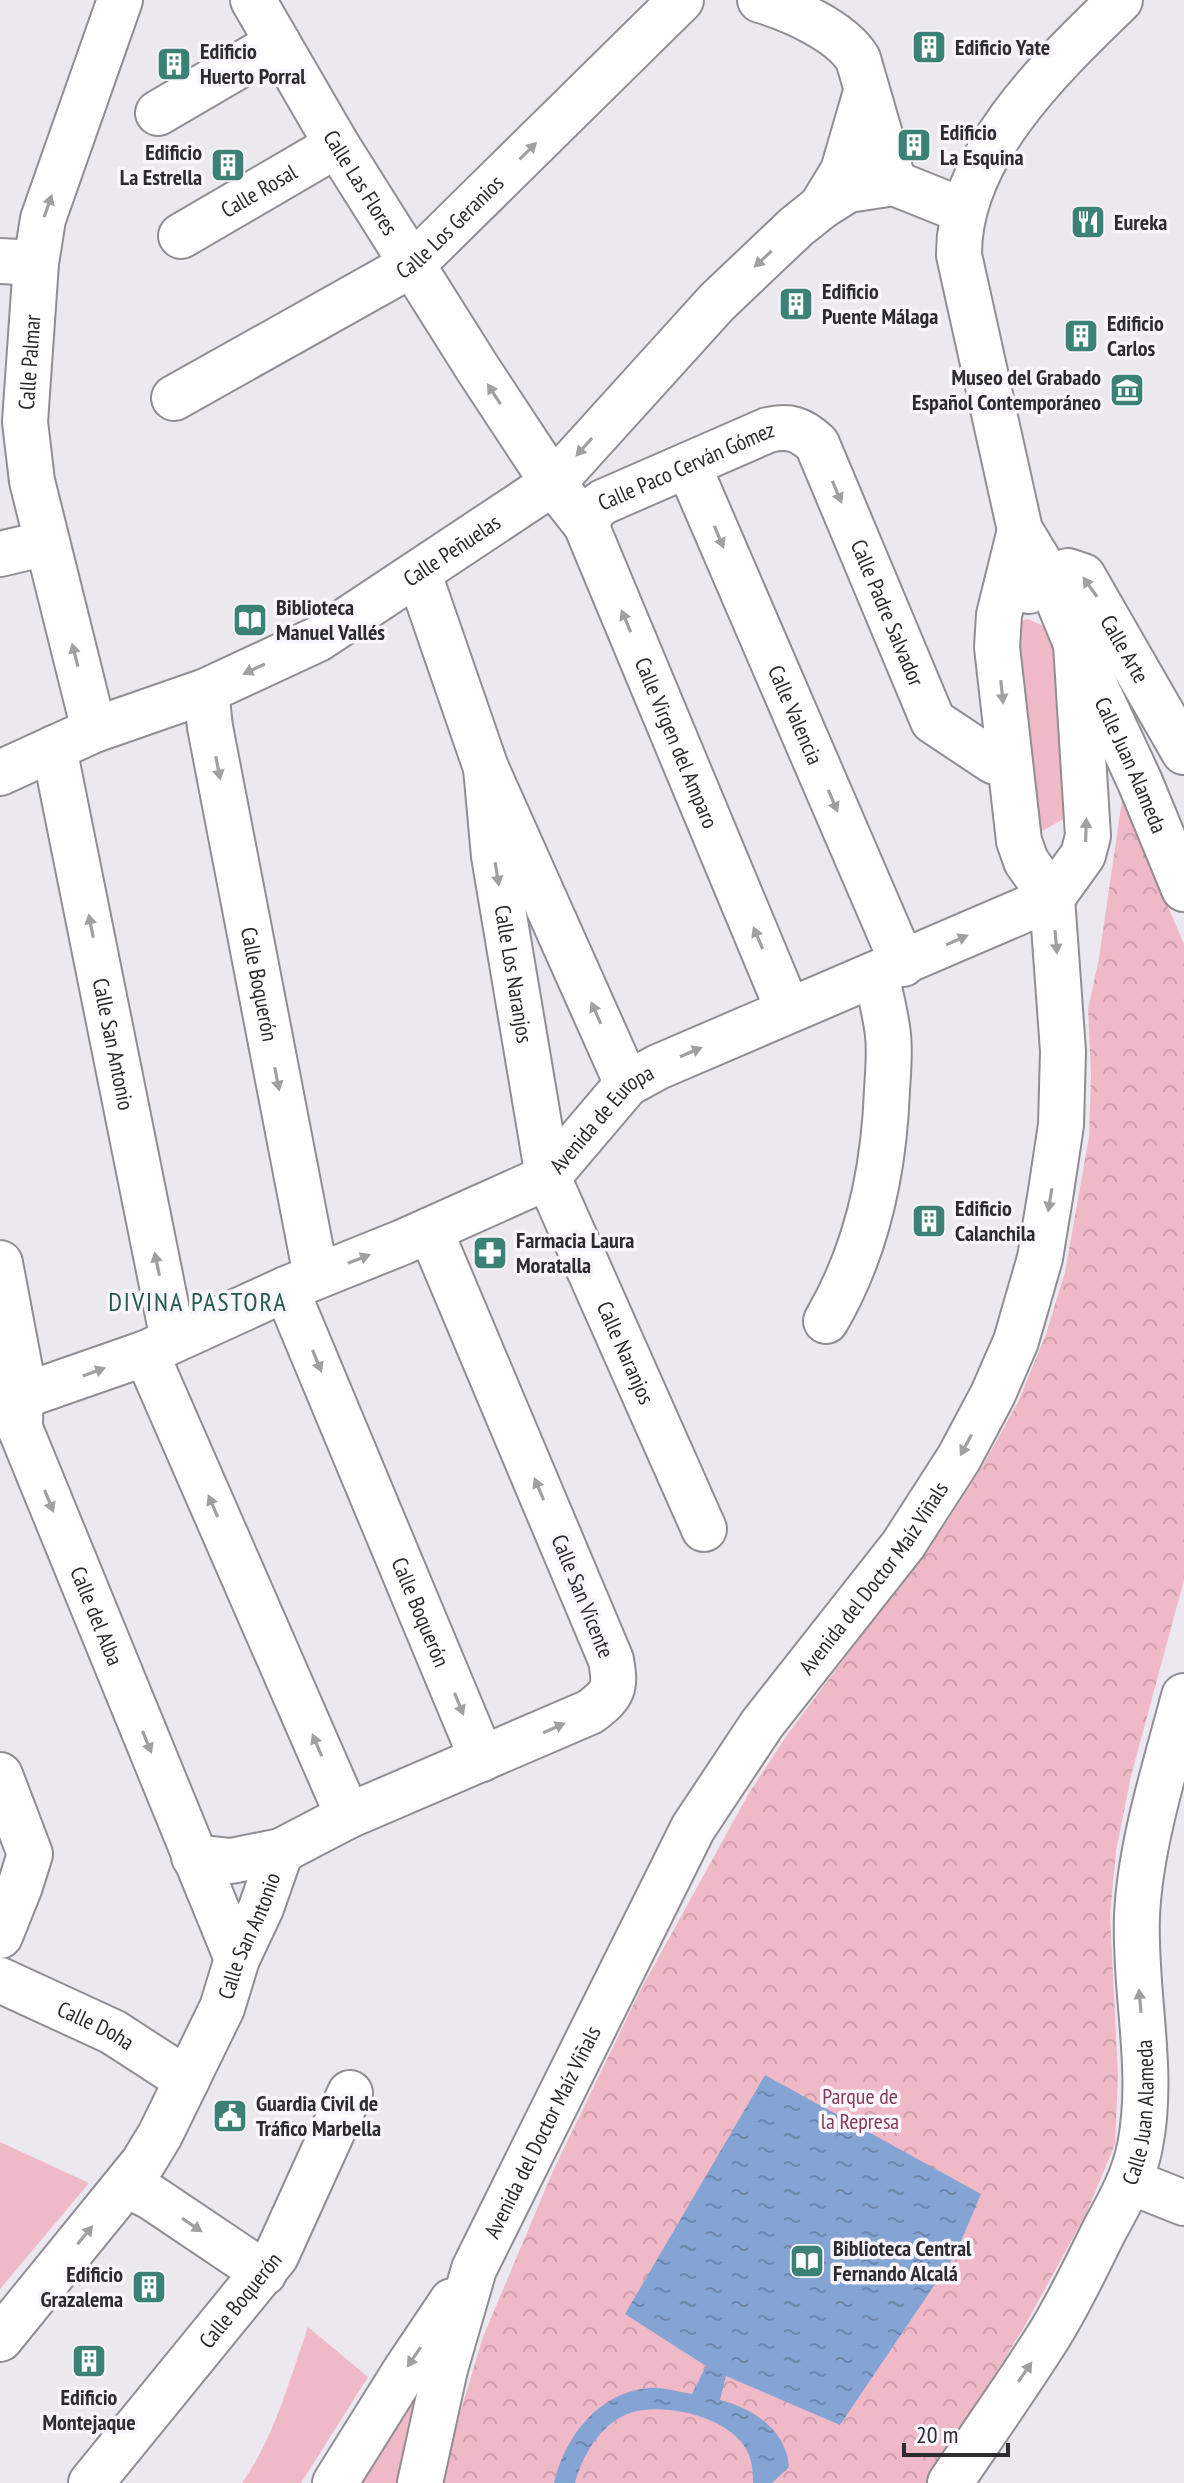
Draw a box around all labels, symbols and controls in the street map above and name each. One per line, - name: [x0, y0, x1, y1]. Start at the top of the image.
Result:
- building icon: Edificio Yate: [910, 28, 948, 66]
- place label: Edificio Yate: [955, 33, 1050, 61]
- place label: Edificio Huerto Porral: [200, 37, 306, 90]
- building icon: Edificio Huerto Porral: [155, 45, 193, 83]
- place label: Edificio La Esquina: [940, 118, 1024, 171]
- street label: Calle Las Flores: [317, 125, 404, 240]
- building icon: Edificio La Esquina: [895, 126, 933, 164]
- place label: Edificio La Estrella: [120, 138, 202, 191]
- one-way arrow: [518, 142, 537, 161]
- building icon: Edificio La Estrella: [209, 146, 247, 184]
- street label: Calle Rosal: [216, 157, 302, 224]
- street label: Calle Los Geranios: [391, 169, 509, 285]
- one-way arrow: [42, 194, 54, 218]
- restaurant icon: Eureka: [1069, 203, 1107, 241]
- place label: Eureka: [1114, 208, 1167, 236]
- one-way arrow: [754, 249, 773, 267]
- place label: Edificio Puente Málaga: [822, 277, 938, 330]
- building icon: Edificio Puente Málaga: [777, 285, 815, 323]
- place label: Edificio Carlos: [1107, 309, 1164, 362]
- street label: Calle Palmar: [12, 314, 46, 411]
- building icon: Edificio Carlos: [1062, 317, 1100, 355]
- place label: Museo del Grabado Español Contemporáneo: [912, 363, 1101, 416]
- museum icon: Museo del Grabado Español Contemporáneo: [1108, 371, 1146, 409]
- one-way arrow: [487, 384, 502, 405]
- street label: Calle Paco Cerván Gómez: [593, 415, 777, 517]
- one-way arrow: [576, 437, 593, 457]
- one-way arrow: [831, 480, 844, 504]
- street label: Calle Peñuelas: [398, 508, 506, 592]
- one-way arrow: [712, 525, 726, 549]
- street label: Calle Padre Salvador: [845, 535, 931, 690]
- one-way arrow: [1083, 576, 1098, 597]
- place label: Biblioteca Manuel Vallés: [276, 593, 385, 646]
- library icon: Biblioteca Manuel Vallés: [231, 601, 269, 639]
- one-way arrow: [619, 609, 632, 633]
- street label: Calle Arte: [1094, 610, 1155, 688]
- one-way arrow: [68, 642, 81, 667]
- street label: Calle Virgen del Amparo: [629, 653, 725, 832]
- street label: Calle Valencia: [762, 661, 829, 769]
- one-way arrow: [242, 662, 266, 676]
- one-way arrow: [995, 680, 1008, 705]
- street label: Calle Juan Alameda: [1089, 693, 1174, 837]
- one-way arrow: [212, 756, 225, 781]
- one-way arrow: [827, 789, 840, 813]
- one-way arrow: [1080, 817, 1093, 843]
- one-way arrow: [491, 861, 504, 886]
- street label: Calle Los Naranjos: [488, 903, 539, 1045]
- one-way arrow: [84, 914, 96, 939]
- street label: Calle Boquerón: [235, 924, 284, 1044]
- one-way arrow: [751, 926, 764, 950]
- one-way arrow: [1050, 930, 1063, 955]
- one-way arrow: [945, 933, 969, 947]
- street label: Calle San Antonio: [87, 976, 140, 1113]
- one-way arrow: [590, 1001, 603, 1025]
- one-way arrow: [680, 1046, 703, 1059]
- street label: Avenida de Europa: [543, 1058, 658, 1179]
- one-way arrow: [271, 1066, 283, 1091]
- one-way arrow: [1043, 1188, 1055, 1213]
- place label: Edificio Calanchila: [955, 1194, 1035, 1247]
- building icon: Edificio Calanchila: [910, 1202, 948, 1240]
- place label: Farmacia Laura Moratalla: [516, 1226, 634, 1279]
- pharmacy icon: Farmacia Laura Moratalla: [471, 1234, 509, 1272]
- one-way arrow: [151, 1251, 163, 1276]
- one-way arrow: [347, 1252, 371, 1265]
- district label: DIVINA PASTORA: [108, 1285, 288, 1318]
- street label: Calle Naranjos: [591, 1297, 661, 1408]
- one-way arrow: [311, 1349, 324, 1373]
- one-way arrow: [82, 1365, 106, 1378]
- one-way arrow: [959, 1433, 972, 1456]
- street label: Avenida del Doctor Maíz Viñals: [793, 1476, 954, 1680]
- one-way arrow: [533, 1477, 546, 1501]
- one-way arrow: [43, 1489, 56, 1513]
- one-way arrow: [206, 1495, 220, 1518]
- street label: Calle San Vicente: [546, 1530, 620, 1662]
- street label: Calle Boquerón: [385, 1553, 456, 1671]
- street label: Calle del Alba: [64, 1562, 130, 1670]
- one-way arrow: [453, 1692, 466, 1716]
- one-way arrow: [542, 1721, 565, 1735]
- one-way arrow: [141, 1730, 154, 1754]
- one-way arrow: [310, 1733, 323, 1757]
- street label: Calle San Antonio: [212, 1869, 286, 2002]
- one-way arrow: [1133, 1989, 1146, 2014]
- street label: Calle Doha: [53, 1994, 140, 2056]
- street label: Avenida del Doctor Maíz Viñals: [478, 2021, 607, 2243]
- street label: Calle Juan Alameda: [1115, 2039, 1159, 2189]
- park label: Parque de la Represa: [821, 2082, 899, 2135]
- place label: Guardia Civil de Tráfico Marbella: [256, 2089, 381, 2142]
- public building icon: Guardia Civil de Tráfico Marbella: [211, 2097, 249, 2135]
- one-way arrow: [182, 2217, 203, 2232]
- one-way arrow: [76, 2225, 92, 2245]
- place label: Biblioteca Central Fernando Alcalá: [833, 2234, 972, 2287]
- library icon: Biblioteca Central Fernando Alcalá: [788, 2242, 826, 2280]
- street label: Calle Boquerón: [193, 2246, 288, 2354]
- place label: Edificio Grazalema: [41, 2260, 123, 2313]
- building icon: Edificio Grazalema: [130, 2268, 168, 2306]
- building icon: Edificio Montejaque: [70, 2342, 108, 2380]
- one-way arrow: [407, 2346, 422, 2367]
- one-way arrow: [1017, 2361, 1032, 2382]
- place label: Edificio Montejaque: [42, 2383, 136, 2436]
- scale bar: [904, 2407, 1008, 2457]
- text: 20 m: [916, 2419, 958, 2450]

